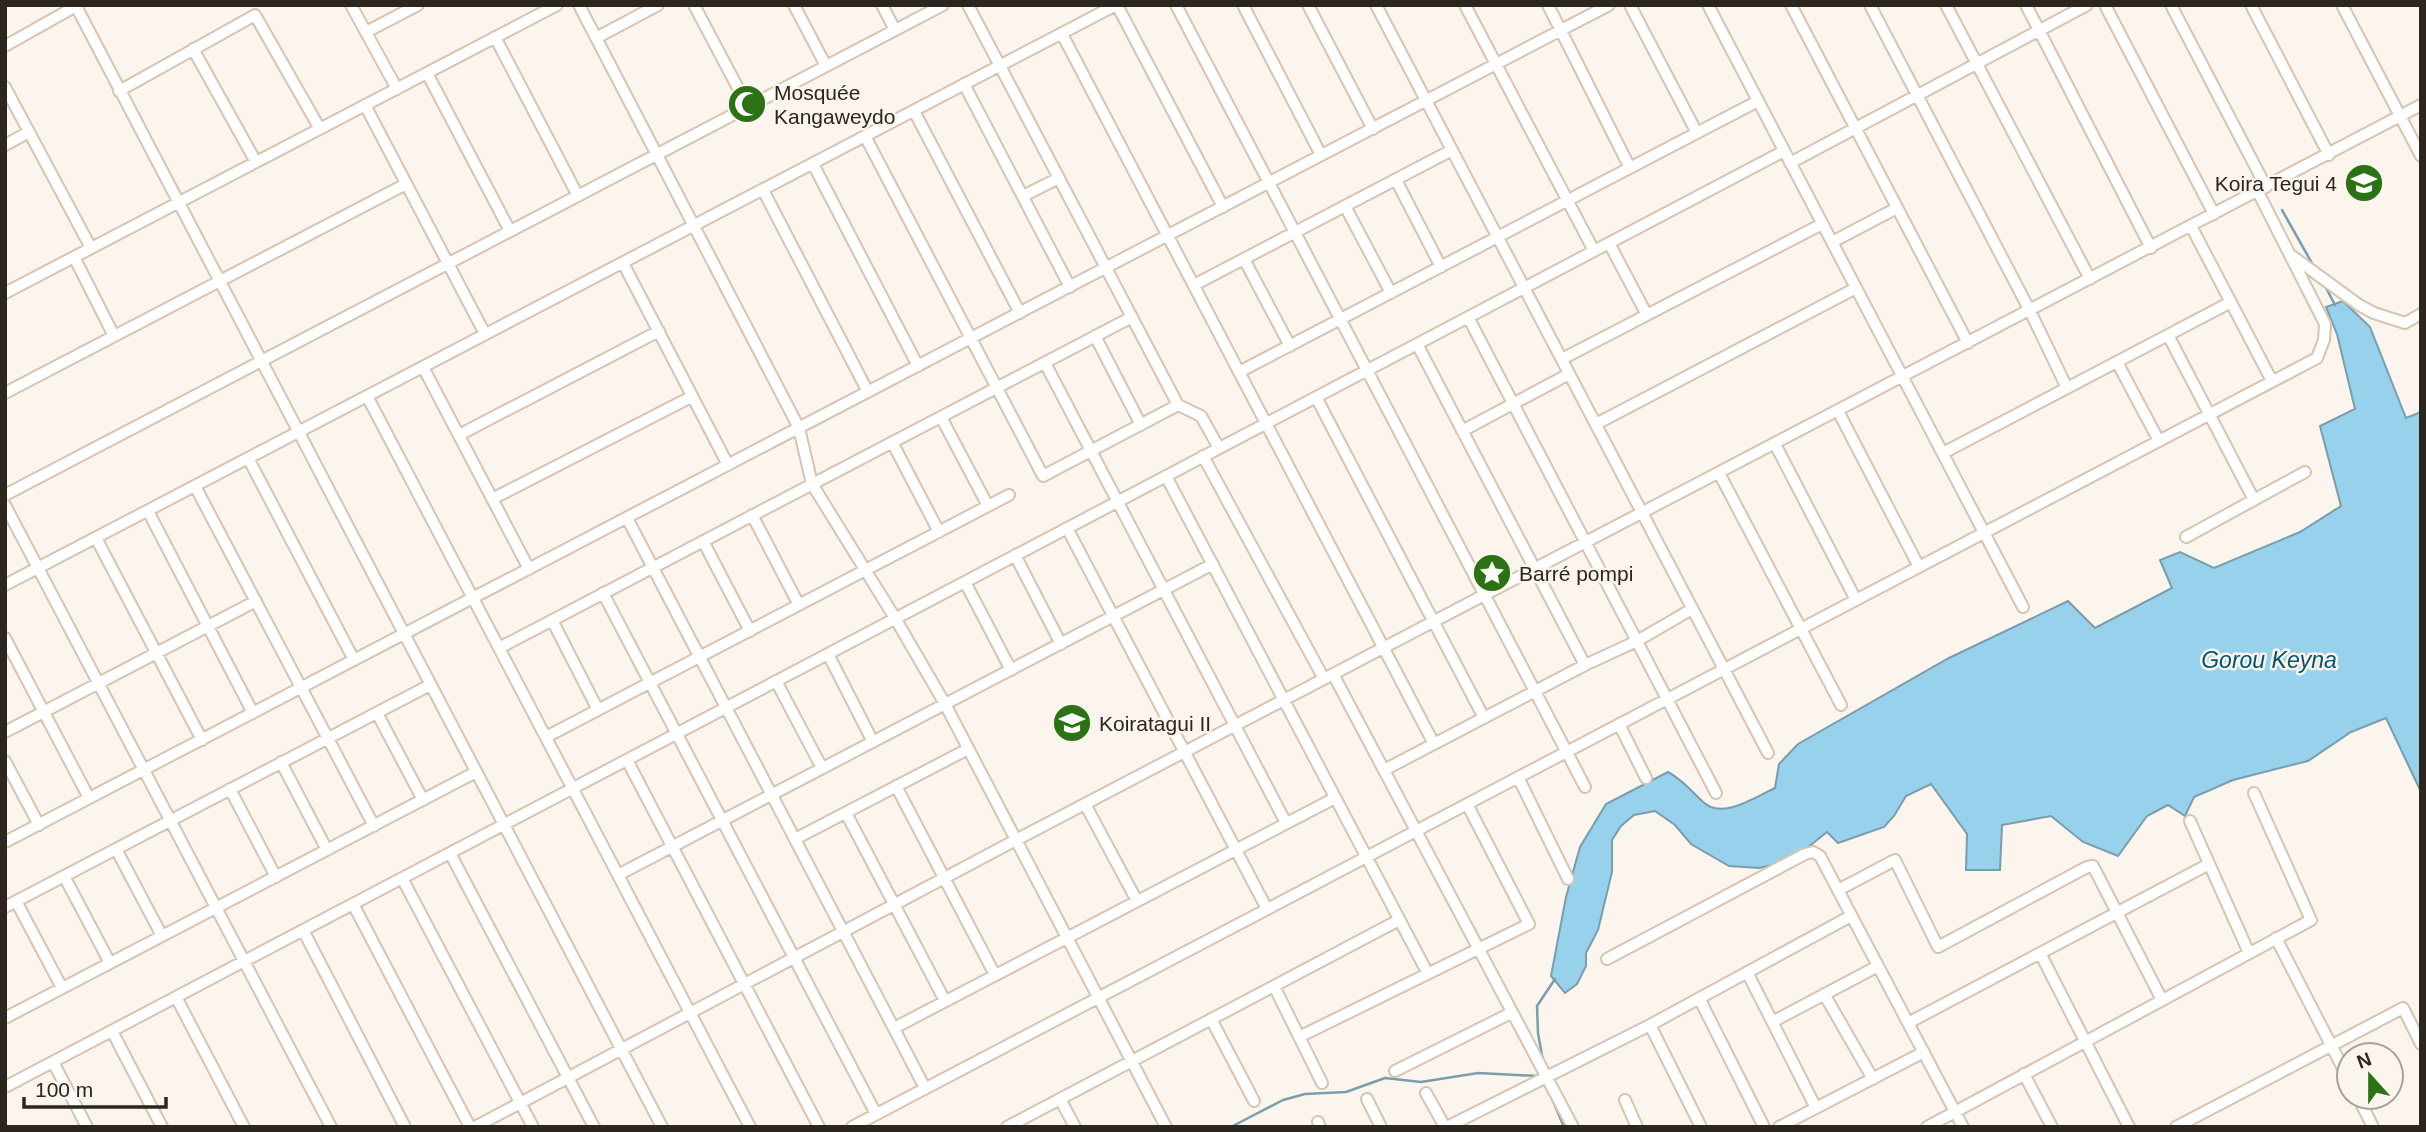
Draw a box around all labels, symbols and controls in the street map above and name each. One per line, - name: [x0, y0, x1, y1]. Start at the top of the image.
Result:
- place label: Mosquée Kangaweydo: [774, 81, 895, 128]
- mosque icon: Mosquée Kangaweydo: [726, 83, 768, 125]
- school or university icon: Koira Tegui 4: [2343, 162, 2385, 204]
- place label: Koira Tegui 4: [2215, 172, 2337, 195]
- place icon: Barré pompi: [1471, 552, 1513, 594]
- place label: Barré pompi: [1519, 562, 1633, 585]
- water label: Gorou Keyna: [2201, 647, 2337, 673]
- school or university icon: Koiratagui II: [1051, 702, 1093, 744]
- place label: Koiratagui II: [1099, 712, 1211, 735]
- north arrow: [2335, 1041, 2405, 1111]
- text: N: [2354, 1048, 2374, 1073]
- scale bar: [24, 1066, 166, 1110]
- text: 100 m: [35, 1078, 93, 1101]

